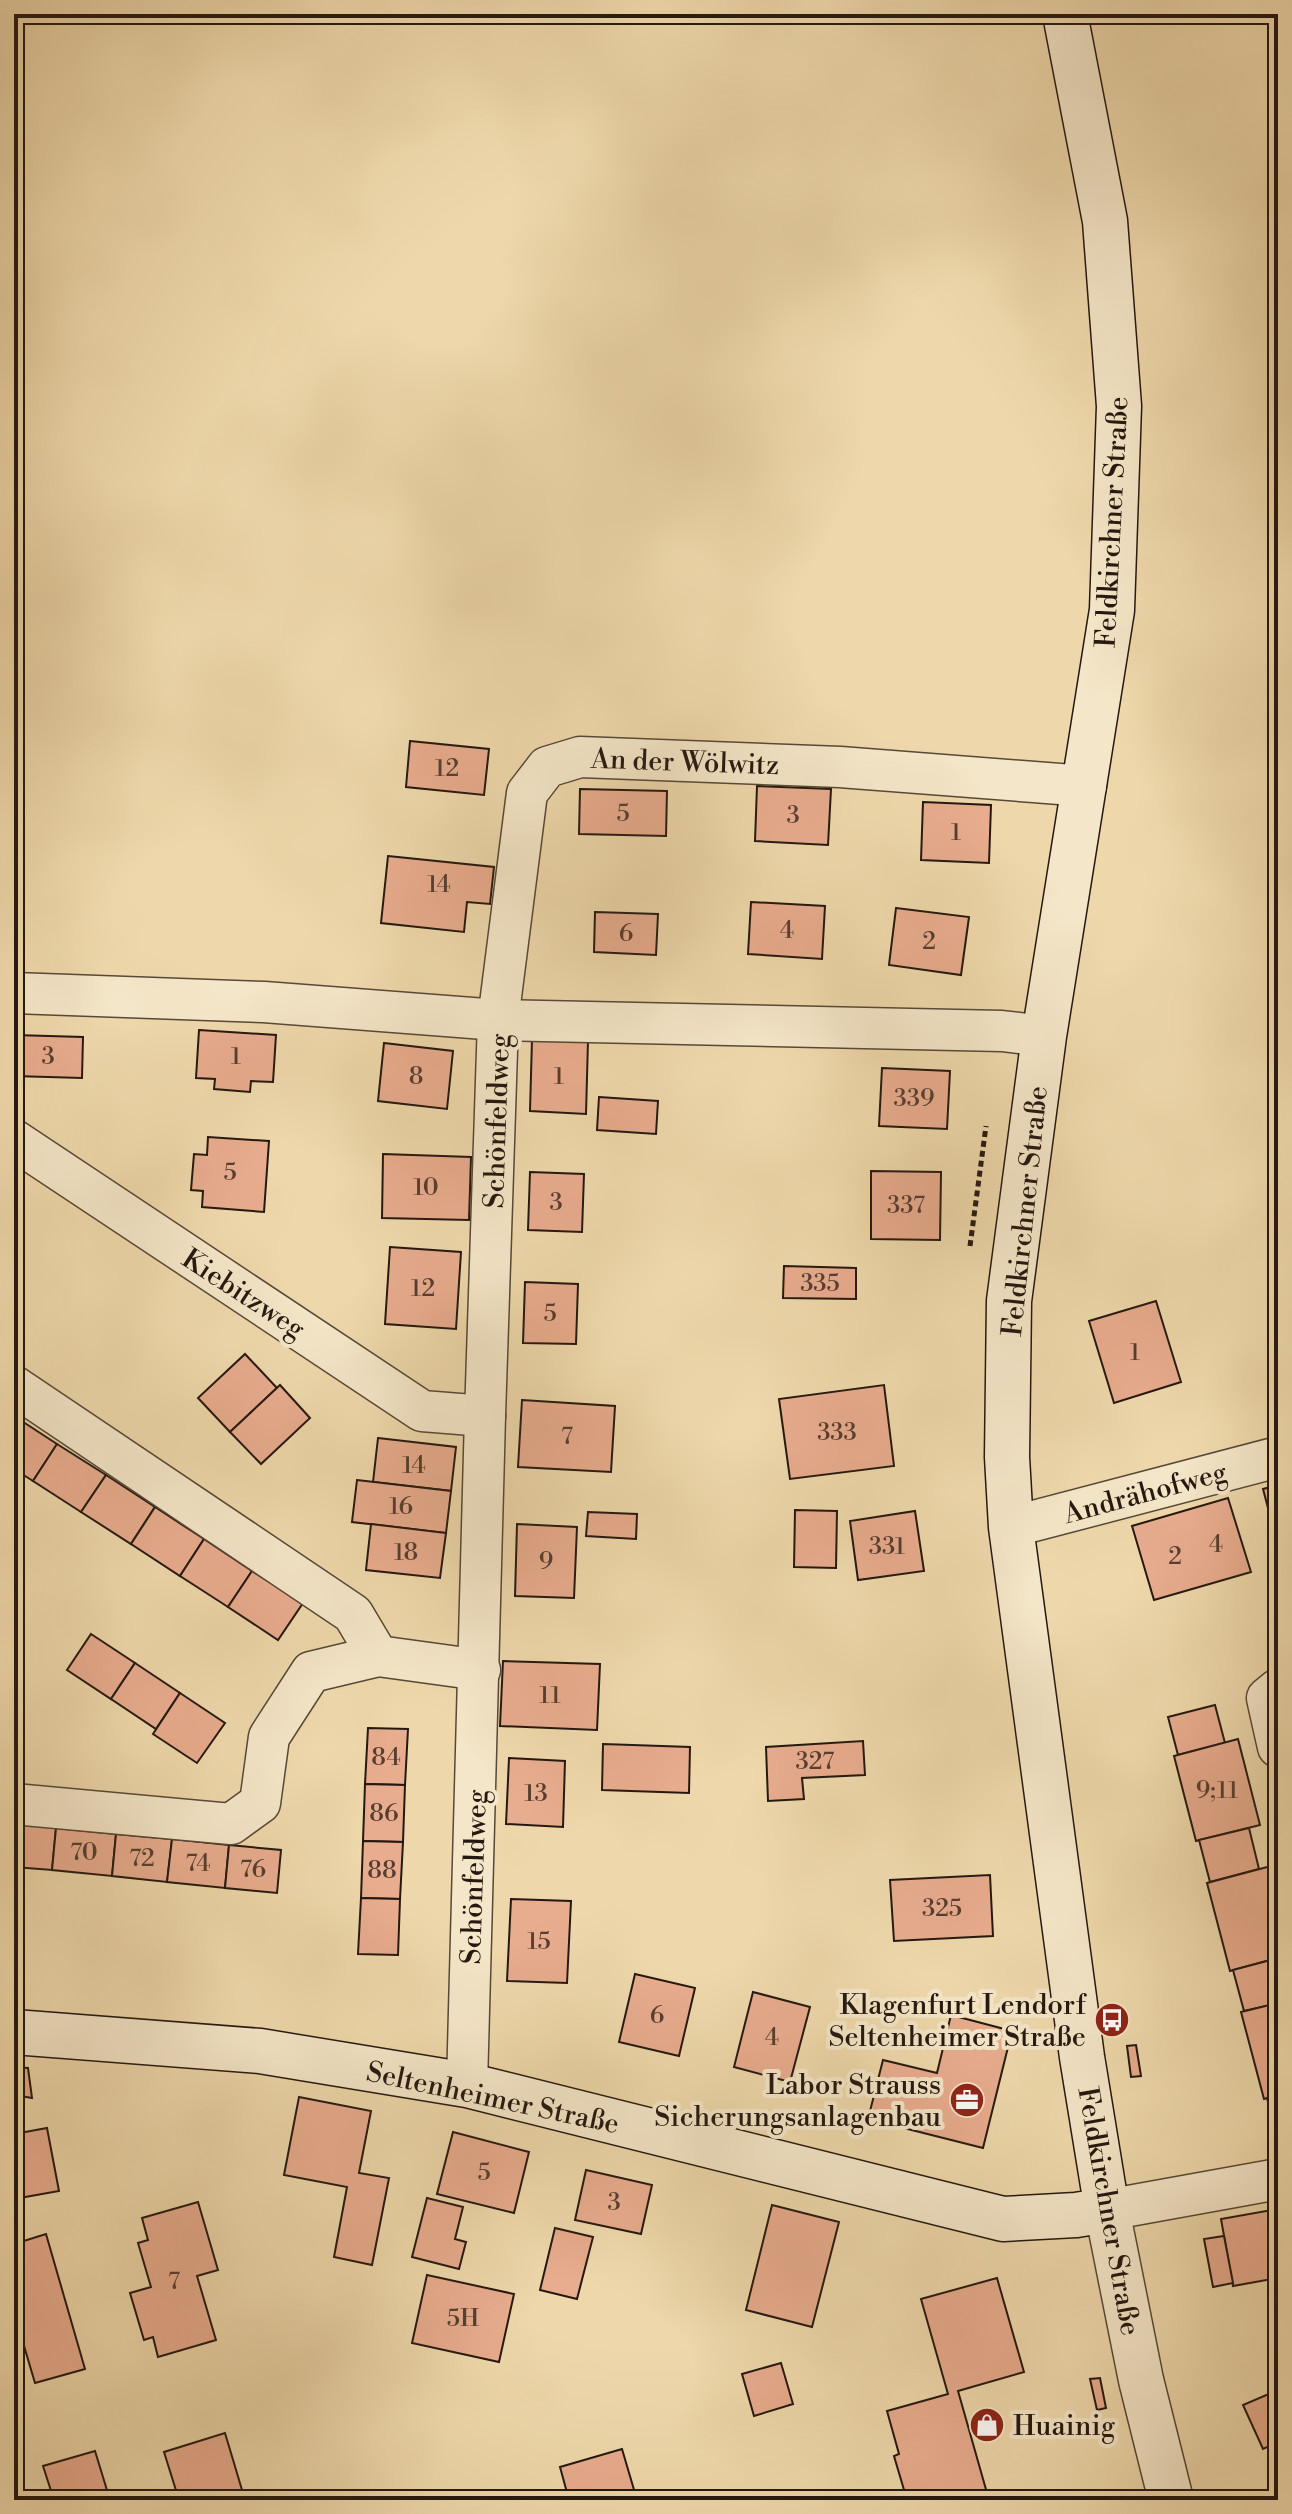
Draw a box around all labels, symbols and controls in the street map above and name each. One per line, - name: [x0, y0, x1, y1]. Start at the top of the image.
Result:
- street label: Feldkirchner Straße: [1088, 395, 1137, 649]
- street label: An der Wölwitz: [589, 742, 780, 783]
- house number: 12: [435, 754, 459, 784]
- house number: 5: [616, 799, 630, 829]
- house number: 3: [786, 801, 800, 831]
- house number: 1: [951, 818, 962, 848]
- house number: 14: [427, 870, 451, 900]
- house number: 4: [780, 916, 794, 946]
- house number: 6: [619, 919, 633, 949]
- house number: 2: [922, 927, 936, 957]
- street label: Schönfeldweg: [477, 1032, 518, 1209]
- house number: 3: [41, 1042, 55, 1072]
- house number: 1: [231, 1042, 242, 1072]
- house number: 8: [409, 1062, 423, 1092]
- house number: 1: [554, 1062, 565, 1092]
- house number: 339: [893, 1084, 935, 1114]
- street label: Feldkirchner Straße: [995, 1084, 1056, 1338]
- house number: 5: [223, 1158, 237, 1188]
- house number: 10: [413, 1173, 439, 1203]
- house number: 3: [549, 1188, 563, 1218]
- house number: 337: [887, 1191, 925, 1221]
- street label: Kiebitzweg: [175, 1242, 312, 1347]
- house number: 335: [800, 1269, 840, 1299]
- house number: 12: [411, 1274, 435, 1304]
- house number: 5: [543, 1299, 557, 1329]
- house number: 1: [1130, 1338, 1141, 1368]
- house number: 333: [817, 1418, 857, 1448]
- house number: 7: [561, 1422, 573, 1452]
- house number: 14: [402, 1451, 426, 1481]
- street label: Andrähofweg: [1059, 1455, 1231, 1532]
- house number: 16: [389, 1492, 413, 1522]
- house number: 4: [1209, 1530, 1223, 1560]
- house number: 331: [869, 1532, 906, 1562]
- house number: 18: [394, 1538, 418, 1568]
- house number: 2: [1168, 1542, 1182, 1572]
- house number: 9: [539, 1547, 553, 1577]
- house number: 11: [539, 1681, 561, 1711]
- house number: 84: [371, 1743, 401, 1773]
- house number: 327: [796, 1747, 834, 1777]
- house number: 9;11: [1196, 1776, 1239, 1806]
- house number: 13: [524, 1779, 548, 1809]
- street label: Schönfeldweg: [454, 1788, 495, 1965]
- house number: 86: [369, 1799, 399, 1829]
- house number: 70: [70, 1838, 98, 1868]
- house number: 72: [129, 1844, 155, 1874]
- house number: 74: [185, 1849, 211, 1879]
- house number: 76: [240, 1855, 266, 1885]
- house number: 88: [367, 1856, 397, 1886]
- house number: 325: [922, 1894, 962, 1924]
- house number: 15: [527, 1927, 551, 1957]
- place label: Klagenfurt Lendorf Seltenheimer Straße: [828, 1988, 1088, 2055]
- house number: 6: [650, 2001, 664, 2031]
- bus stop icon: Klagenfurt Lendorf Seltenheimer Straße: [1093, 2001, 1131, 2039]
- house number: 4: [765, 2023, 779, 2053]
- street label: Seltenheimer Straße: [363, 2055, 622, 2142]
- place label: Labor Strauss Sicherungsanlagenbau: [654, 2068, 941, 2135]
- office icon: Labor Strauss Sicherungsanlagenbau: [948, 2081, 986, 2119]
- street label: Feldkirchner Straße: [1069, 2084, 1148, 2338]
- house number: 5: [477, 2158, 491, 2188]
- house number: 3: [607, 2188, 621, 2218]
- house number: 7: [168, 2267, 180, 2297]
- house number: 5H: [447, 2304, 479, 2334]
- shop icon: Huainig: [968, 2406, 1006, 2444]
- place label: Huainig: [1013, 2409, 1116, 2444]

